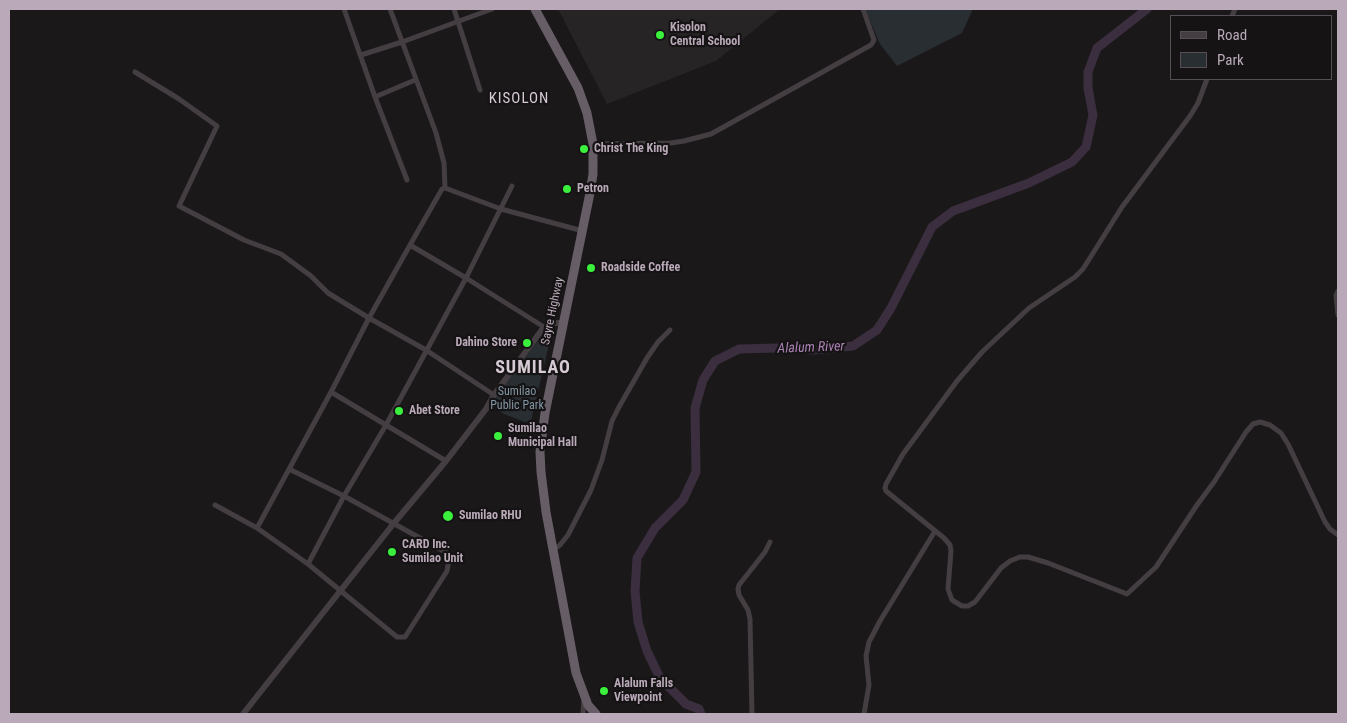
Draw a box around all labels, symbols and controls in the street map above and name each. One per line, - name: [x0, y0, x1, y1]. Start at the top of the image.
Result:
- legend: [1170, 15, 1332, 80]
- place label: Kisolon Central School: [670, 21, 740, 49]
- text: Road: [1217, 26, 1247, 44]
- marker: Kisolon Central School: [654, 29, 666, 41]
- text: Park: [1217, 51, 1244, 69]
- district label: KISOLON: [488, 90, 550, 108]
- place label: Christ The King: [594, 142, 668, 156]
- marker: Christ The King: [578, 143, 590, 155]
- place label: Petron: [577, 182, 609, 196]
- marker: Petron: [561, 183, 573, 195]
- place label: Roadside Coffee: [601, 261, 680, 275]
- marker: Roadside Coffee: [585, 262, 597, 274]
- street label: Sayre Highway: [539, 276, 567, 346]
- place label: Dahino Store: [455, 336, 517, 350]
- marker: Dahino Store: [521, 337, 533, 349]
- water label: Alalum River: [777, 338, 845, 358]
- district label: SUMILAO: [494, 357, 572, 379]
- park label: Sumilao Public Park: [490, 385, 544, 413]
- place label: Abet Store: [409, 404, 460, 418]
- marker: Abet Store: [393, 405, 405, 417]
- place label: Sumilao Municipal Hall: [508, 422, 577, 450]
- marker: Sumilao Municipal Hall: [492, 430, 504, 442]
- marker: Sumilao RHU: [441, 509, 455, 523]
- place label: Sumilao RHU: [459, 509, 522, 523]
- place label: CARD Inc. Sumilao Unit: [402, 538, 463, 566]
- marker: CARD Inc. Sumilao Unit: [386, 546, 398, 558]
- place label: Alalum Falls Viewpoint: [614, 677, 673, 705]
- marker: Alalum Falls Viewpoint: [598, 685, 610, 697]

